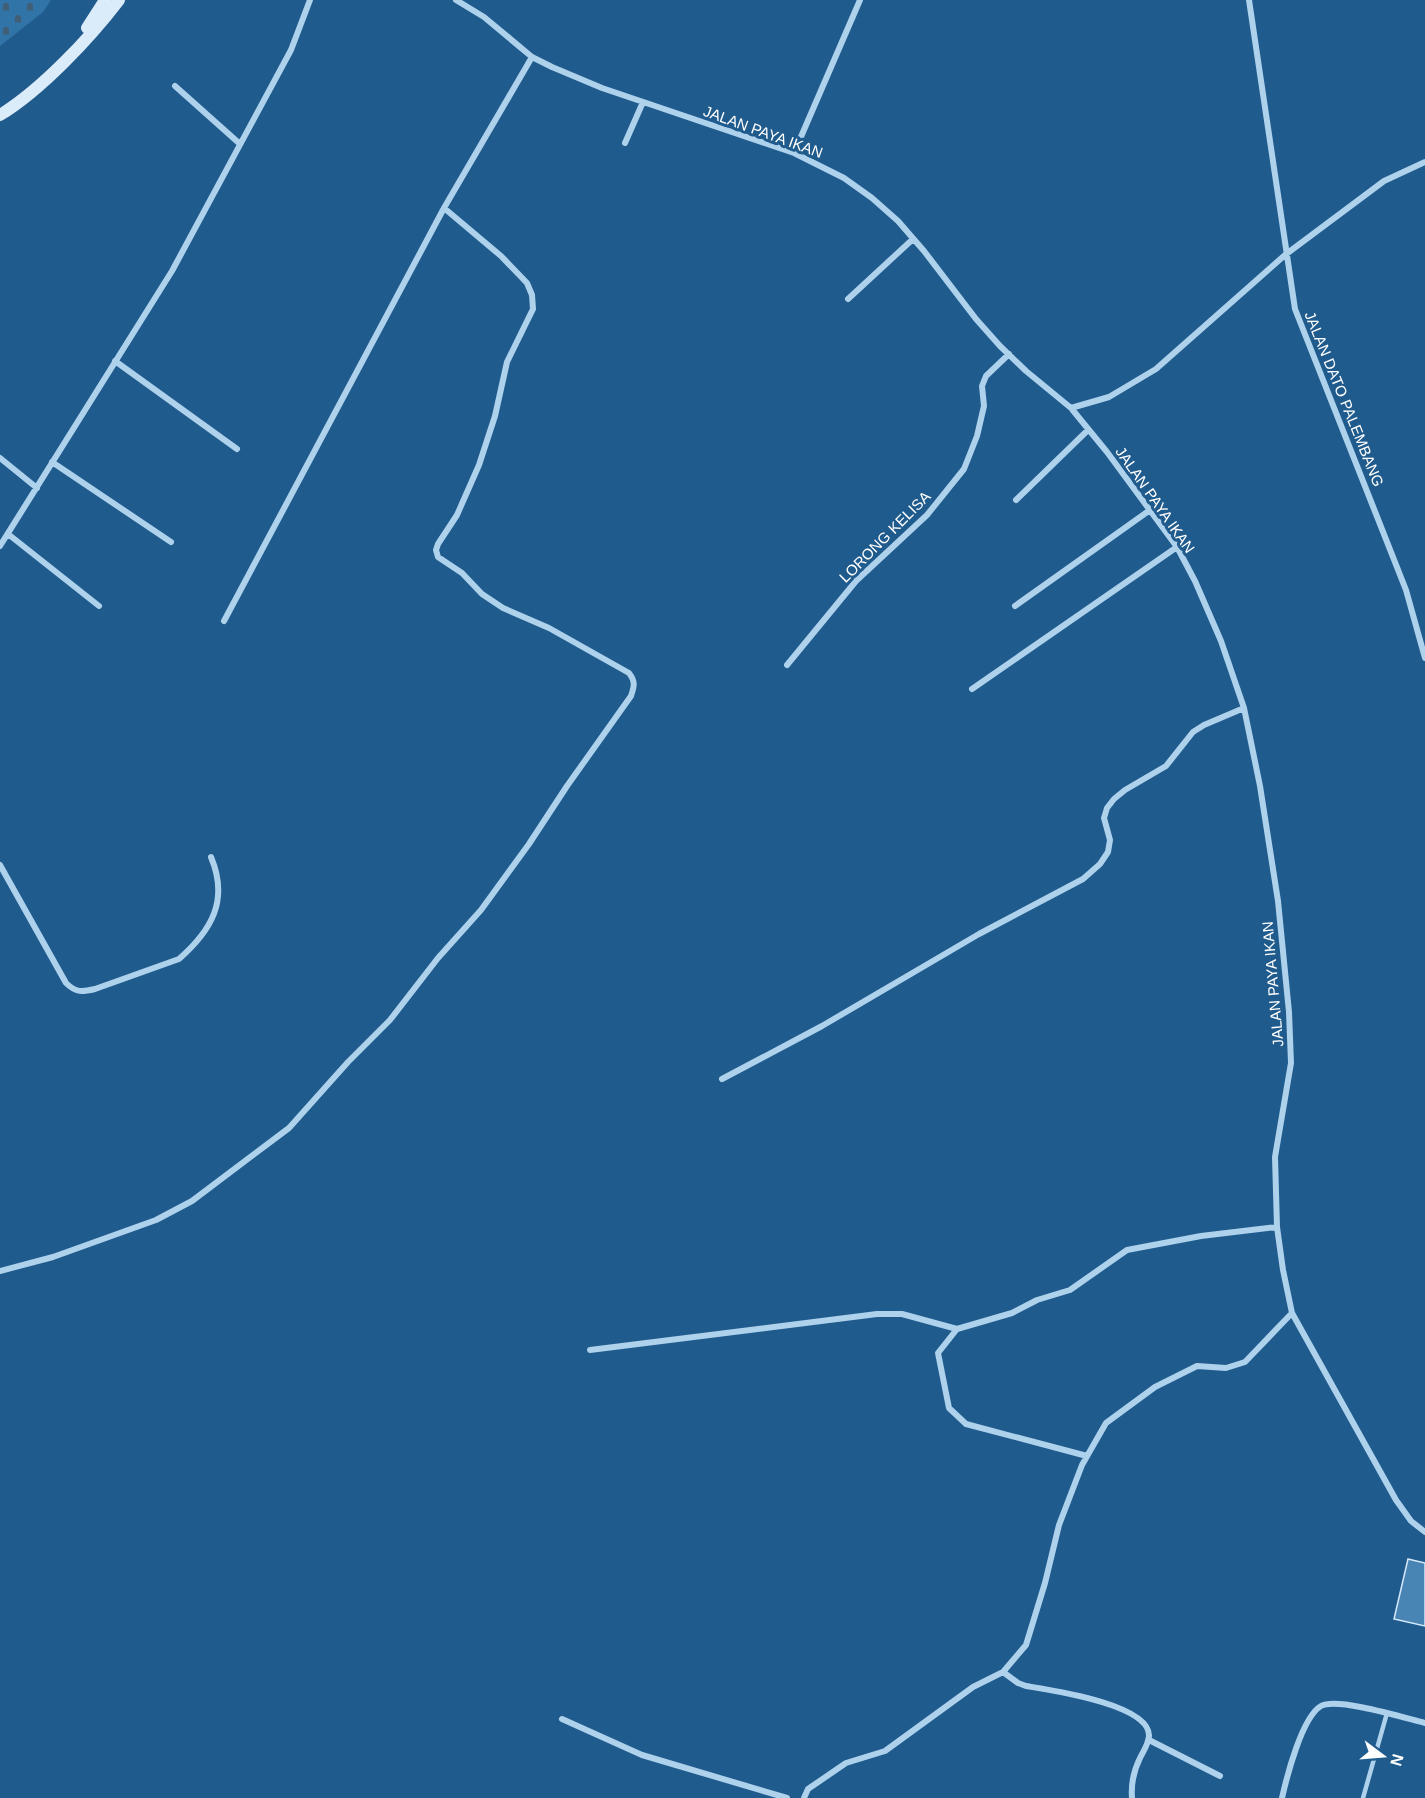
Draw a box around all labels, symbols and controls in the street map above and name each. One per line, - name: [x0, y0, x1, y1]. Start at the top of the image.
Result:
- street label: JALAN PAYA IKAN: [701, 102, 825, 161]
- street label: JALAN DATO PALEMBANG: [1301, 309, 1387, 489]
- street label: JALAN PAYA IKAN: [1112, 443, 1198, 556]
- street label: LORONG KELISA: [836, 488, 934, 586]
- street label: JALAN PAYA IKAN: [1259, 921, 1286, 1047]
- north arrow: [1353, 1726, 1413, 1786]
- text: N: [1387, 1752, 1407, 1768]

